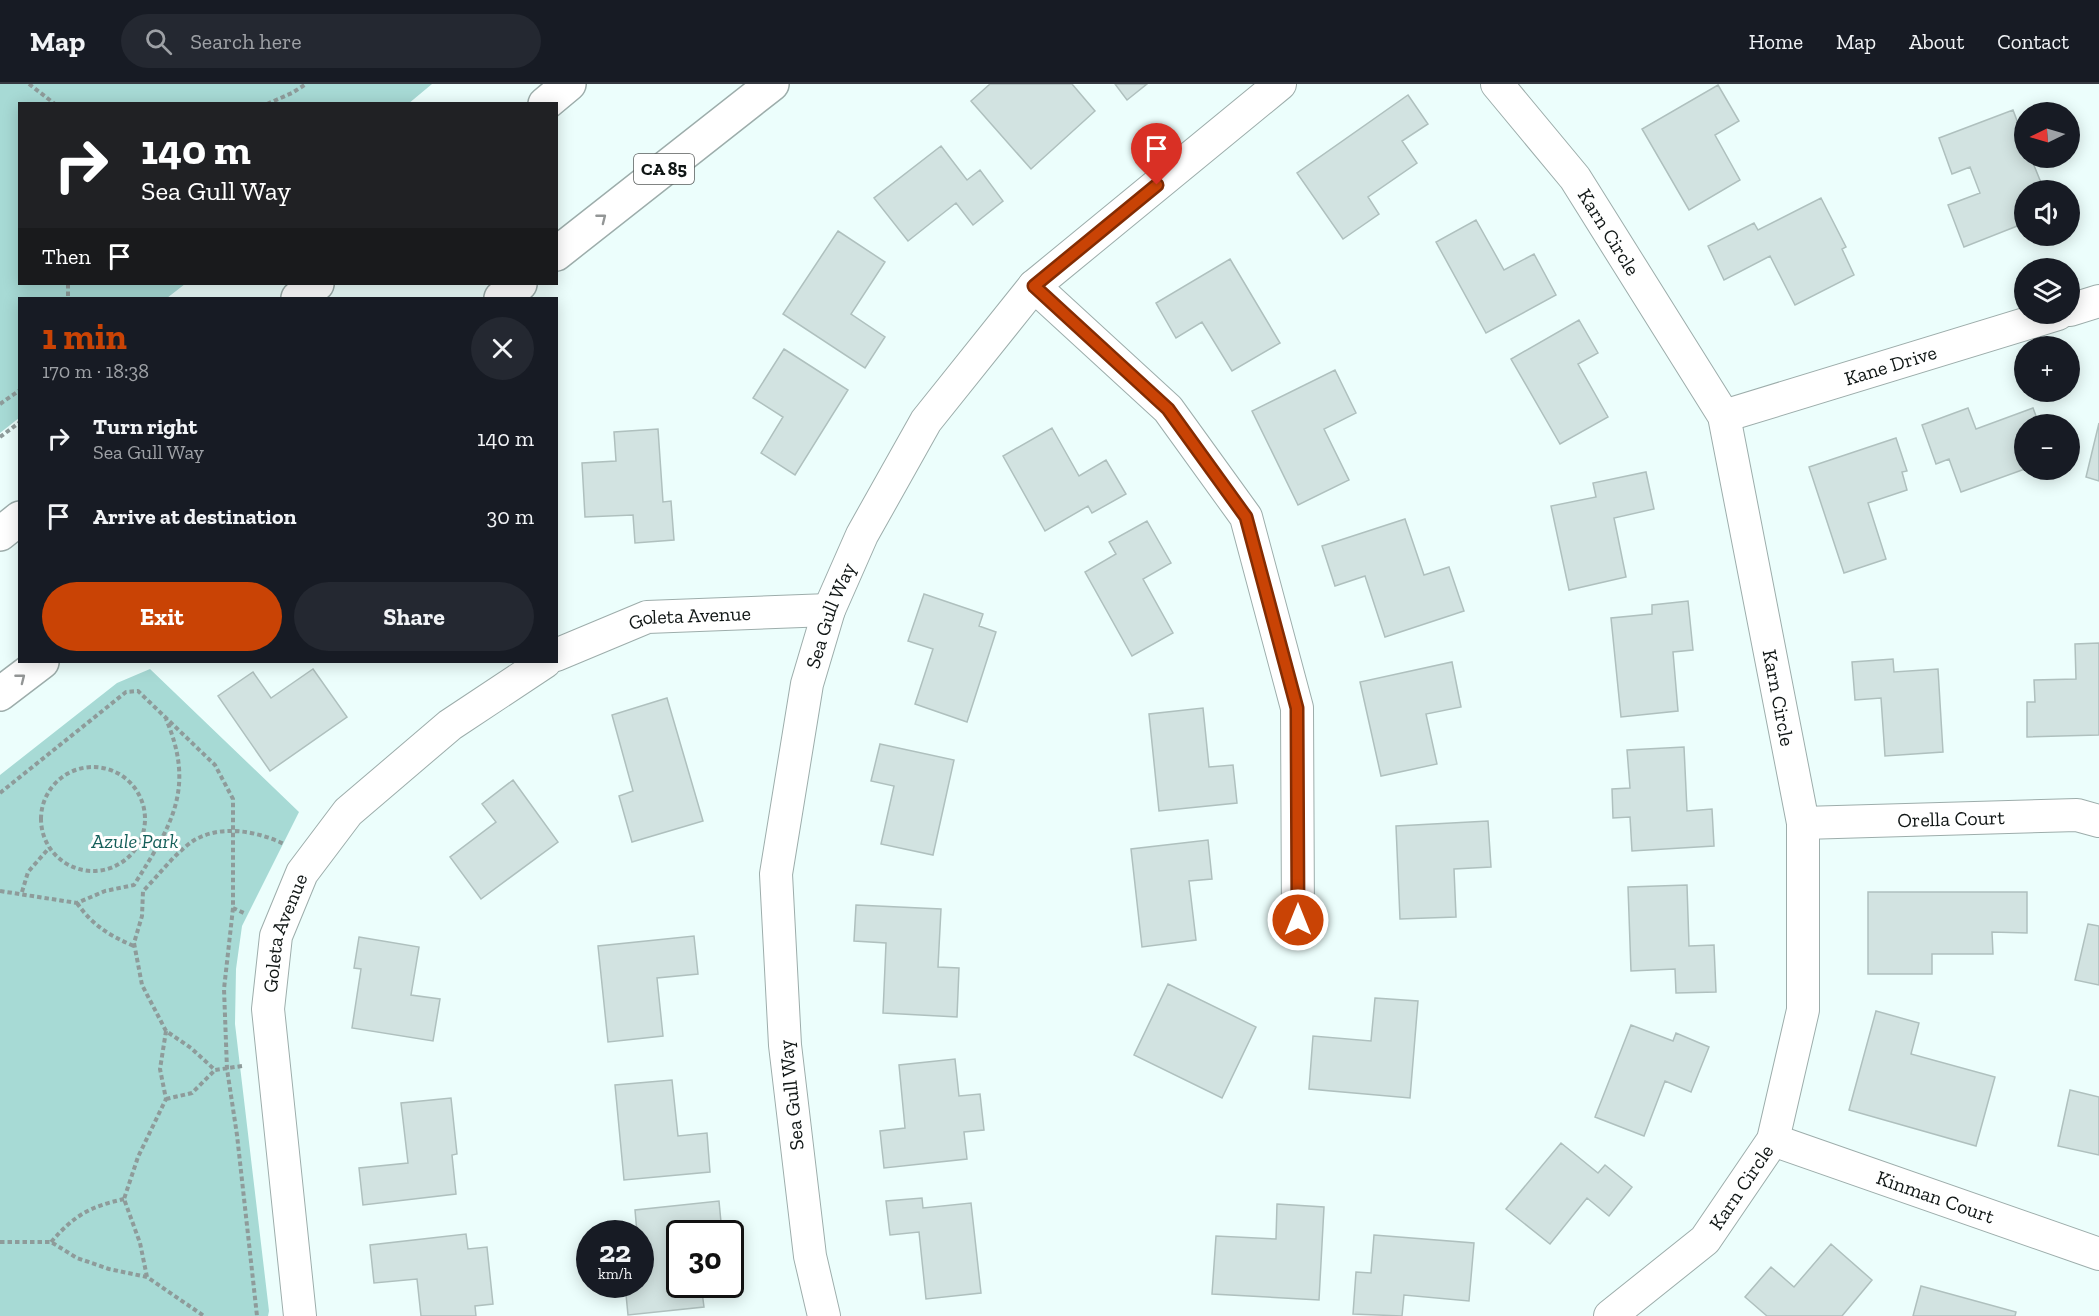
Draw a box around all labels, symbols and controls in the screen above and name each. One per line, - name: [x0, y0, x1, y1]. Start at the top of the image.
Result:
- search box: [121, 14, 541, 68]
- text: Map: [30, 25, 85, 58]
- icon: search: [142, 25, 175, 58]
- text: Search here: [190, 28, 302, 55]
- text: Home: [1749, 29, 1803, 54]
- text: Map: [1836, 29, 1876, 54]
- text: About: [1909, 29, 1964, 54]
- text: Contact: [1997, 29, 2069, 54]
- north arrow: [2014, 102, 2080, 168]
- map controls: [2014, 102, 2080, 480]
- pin: [1131, 123, 1182, 185]
- text: 140 m: [141, 124, 251, 175]
- icon: right: [42, 126, 120, 204]
- icon: arrive: [1140, 132, 1173, 165]
- road number: CA 85: [634, 154, 694, 184]
- text: Sea Gull Way: [141, 175, 291, 207]
- button: sound: [2014, 180, 2080, 246]
- street label: Karn Circle: [1573, 184, 1645, 280]
- one-way arrow: [596, 214, 607, 225]
- icon: arrive: [103, 240, 136, 273]
- text: Then: [42, 243, 91, 270]
- button: layers: [2014, 258, 2080, 324]
- text: 1 min: [42, 315, 127, 358]
- button: close: [471, 317, 534, 380]
- button: +: [2014, 336, 2080, 402]
- street label: Kane Drive: [1841, 340, 1939, 391]
- text: 170 m · 18:38: [42, 359, 149, 383]
- text: Turn right: [93, 413, 197, 440]
- button: −: [2014, 414, 2080, 480]
- icon: right: [42, 422, 75, 455]
- text: 140 m: [477, 425, 534, 452]
- text: Sea Gull Way: [93, 440, 204, 464]
- icon: arrive: [42, 500, 75, 533]
- text: Arrive at destination: [93, 503, 296, 530]
- text: 30 m: [487, 503, 534, 530]
- street label: Sea Gull Way: [800, 558, 861, 672]
- button: Exit: [42, 582, 282, 651]
- button: Share: [294, 582, 534, 651]
- street label: Goleta Avenue: [625, 601, 751, 635]
- street label: Karn Circle: [1758, 647, 1800, 748]
- one-way arrow: [14, 674, 25, 685]
- street label: Orella Court: [1897, 805, 2006, 832]
- park label: Azule Park: [91, 829, 178, 853]
- street label: Goleta Avenue: [258, 870, 312, 994]
- position arrow: [1266, 888, 1330, 952]
- street label: Sea Gull Way: [773, 1038, 809, 1151]
- street label: Karn Circle: [1704, 1140, 1778, 1234]
- street label: Kinman Court: [1873, 1165, 1998, 1229]
- speed limit sign: 30: [666, 1220, 744, 1298]
- text: 22: [599, 1234, 631, 1270]
- text: km/h: [598, 1265, 632, 1283]

